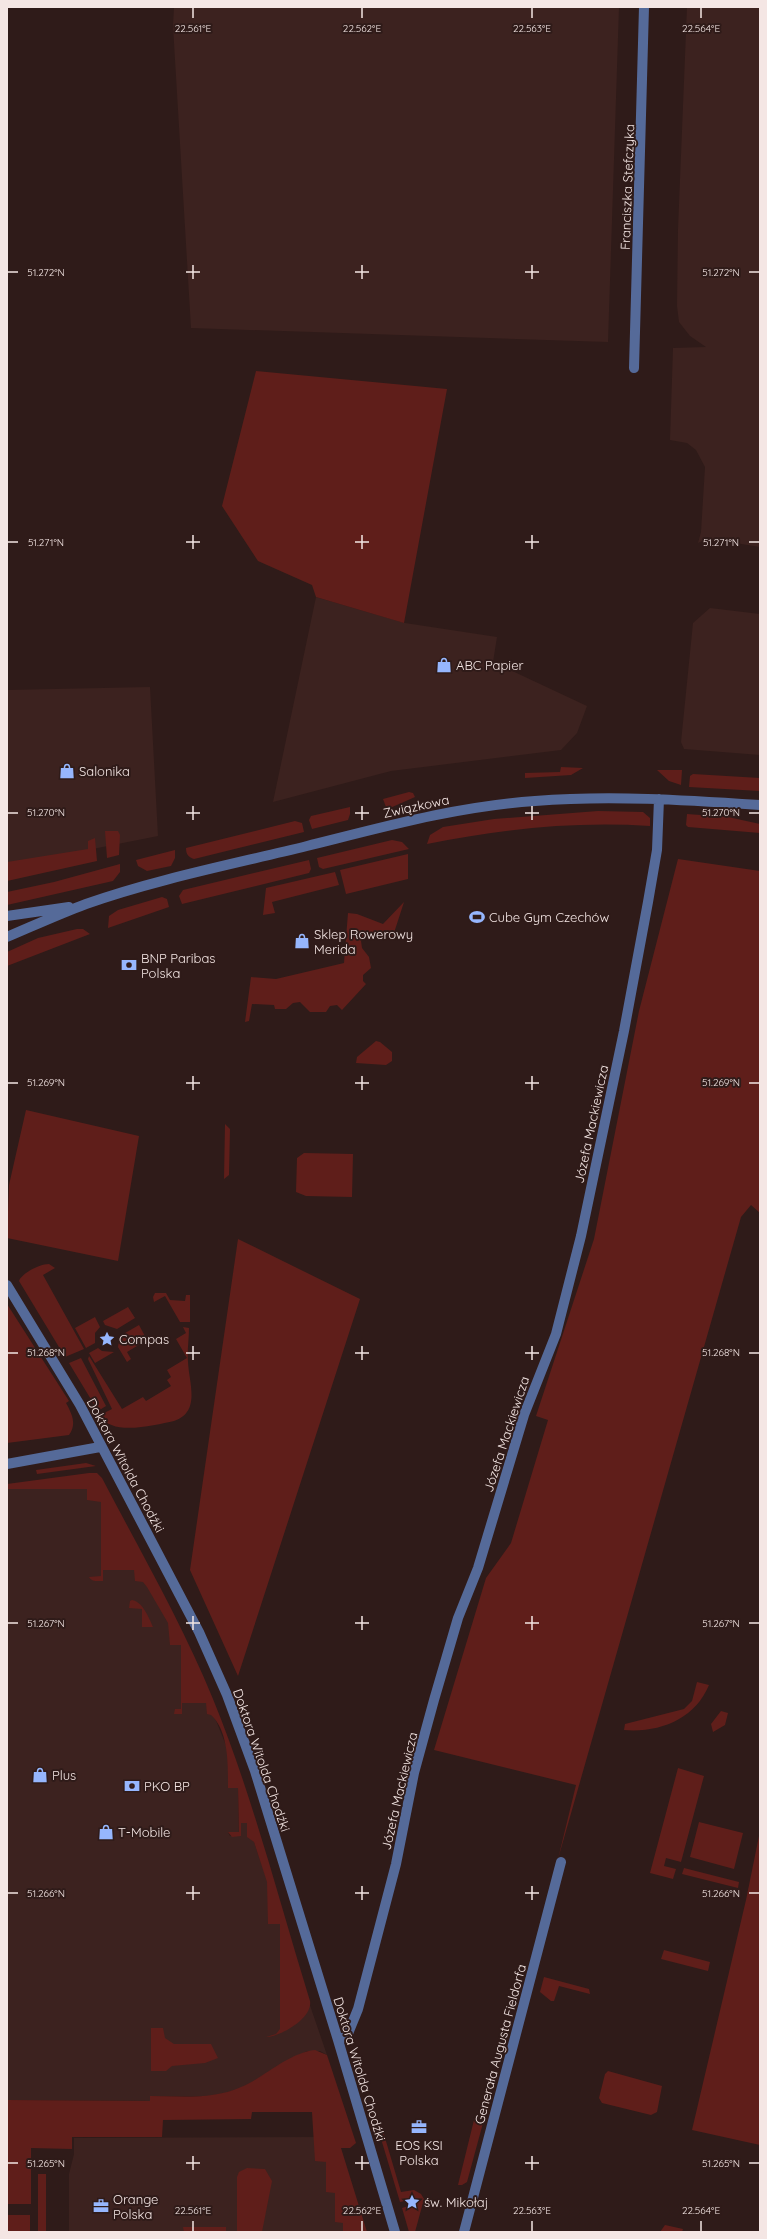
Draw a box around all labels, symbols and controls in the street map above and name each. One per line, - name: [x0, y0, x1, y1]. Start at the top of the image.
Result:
- text: 22.561°E: [175, 22, 212, 35]
- text: 22.562°E: [343, 22, 381, 35]
- text: 22.563°E: [513, 22, 551, 35]
- text: 22.564°E: [682, 22, 720, 35]
- street label: Franciszka Stefczyka: [617, 124, 637, 250]
- text: 51.272°N: [27, 266, 65, 279]
- text: 51.272°N: [702, 266, 740, 279]
- text: 51.271°N: [28, 536, 64, 549]
- text: 51.271°N: [703, 536, 739, 549]
- shop icon: ABC Papier: [435, 656, 453, 674]
- place label: ABC Papier: [456, 657, 523, 673]
- shop icon: Salonika: [58, 762, 76, 780]
- place label: Salonika: [79, 763, 130, 779]
- street label: Związkowa: [381, 791, 451, 821]
- text: 51.270°N: [27, 806, 65, 819]
- text: 51.270°N: [702, 806, 740, 819]
- sports icon: Cube Gym Czechów: [468, 908, 486, 926]
- place label: Cube Gym Czechów: [489, 909, 609, 925]
- place label: Sklep Rowerowy Merida: [314, 926, 413, 957]
- shop icon: Sklep Rowerowy Merida: [293, 932, 311, 950]
- place label: BNP Paribas Polska: [141, 950, 215, 981]
- bank icon: BNP Paribas Polska: [120, 956, 138, 974]
- street label: Józefa Mackiewicza: [571, 1063, 611, 1185]
- text: 51.269°N: [27, 1076, 65, 1089]
- text: 51.269°N: [702, 1076, 740, 1089]
- place icon: Compas: [98, 1330, 116, 1348]
- place label: Compas: [119, 1331, 169, 1347]
- text: 51.268°N: [27, 1346, 65, 1359]
- text: 51.268°N: [702, 1346, 740, 1359]
- street label: Józefa Mackiewicza: [480, 1374, 532, 1494]
- street label: Doktora Witolda Chodźki: [84, 1395, 168, 1535]
- text: 51.267°N: [27, 1617, 65, 1630]
- text: 51.267°N: [702, 1617, 740, 1630]
- street label: Doktora Witolda Chodźki: [230, 1686, 294, 1834]
- street label: Józefa Mackiewicza: [378, 1730, 420, 1852]
- shop icon: Plus: [31, 1766, 49, 1784]
- place label: Plus: [52, 1767, 76, 1783]
- bank icon: PKO BP: [123, 1777, 141, 1795]
- place label: PKO BP: [144, 1778, 190, 1794]
- shop icon: T-Mobile: [97, 1823, 115, 1841]
- place label: T-Mobile: [118, 1824, 170, 1840]
- text: 51.266°N: [27, 1887, 65, 1900]
- text: 51.266°N: [702, 1887, 740, 1900]
- street label: Generała Augusta Fieldorfa: [471, 1962, 529, 2126]
- street label: Doktora Witolda Chodźki: [330, 1995, 390, 2143]
- office icon: EOS KSI Polska: [410, 2118, 428, 2136]
- place label: EOS KSI Polska: [395, 2137, 443, 2168]
- text: 51.265°N: [27, 2157, 65, 2170]
- text: 51.265°N: [702, 2157, 740, 2170]
- place label: Orange Polska: [113, 2191, 158, 2222]
- place icon: św. Mikołaj: [403, 2193, 421, 2211]
- place label: św. Mikołaj: [424, 2194, 488, 2210]
- office icon: Orange Polska: [92, 2197, 110, 2215]
- text: 22.561°E: [175, 2204, 212, 2217]
- text: 22.562°E: [343, 2204, 381, 2217]
- text: 22.563°E: [513, 2204, 551, 2217]
- text: 22.564°E: [682, 2204, 720, 2217]

